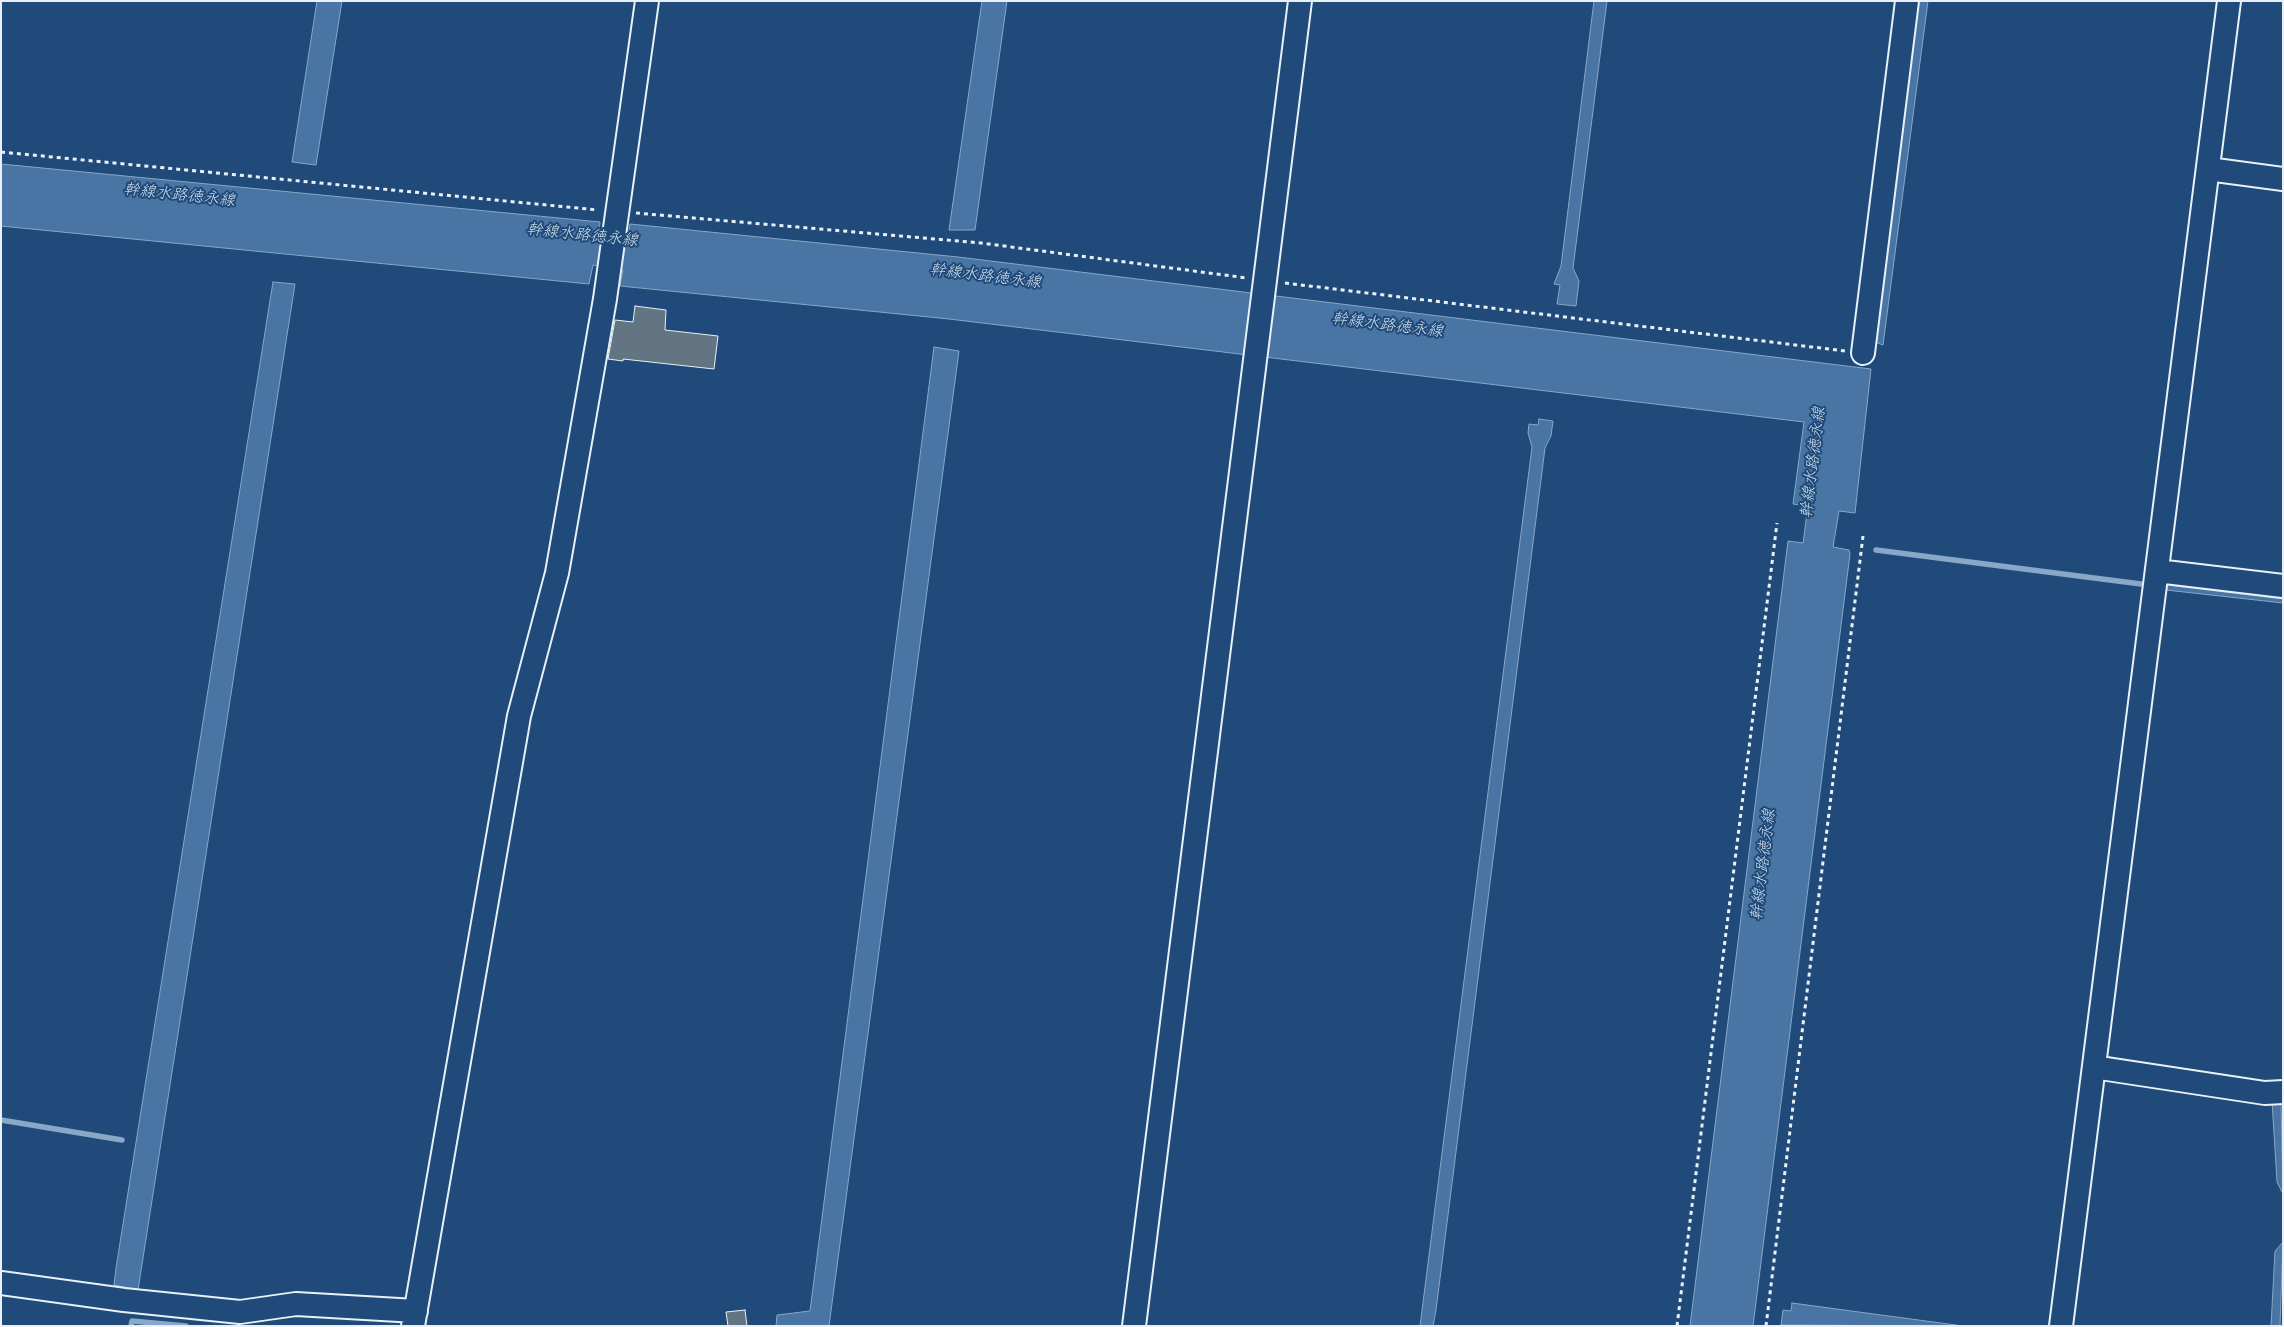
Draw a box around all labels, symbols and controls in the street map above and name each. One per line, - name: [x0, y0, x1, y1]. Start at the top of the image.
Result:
- water label: 幹線水路徳永線: [122, 182, 236, 212]
- water label: 幹線水路徳永線: [525, 222, 639, 252]
- water label: 幹線水路徳永線: [928, 262, 1042, 294]
- water label: 幹線水路徳永線: [1330, 311, 1444, 343]
- water label: 幹線水路徳永線: [1799, 406, 1831, 520]
- water label: 幹線水路徳永線: [1749, 808, 1781, 922]

